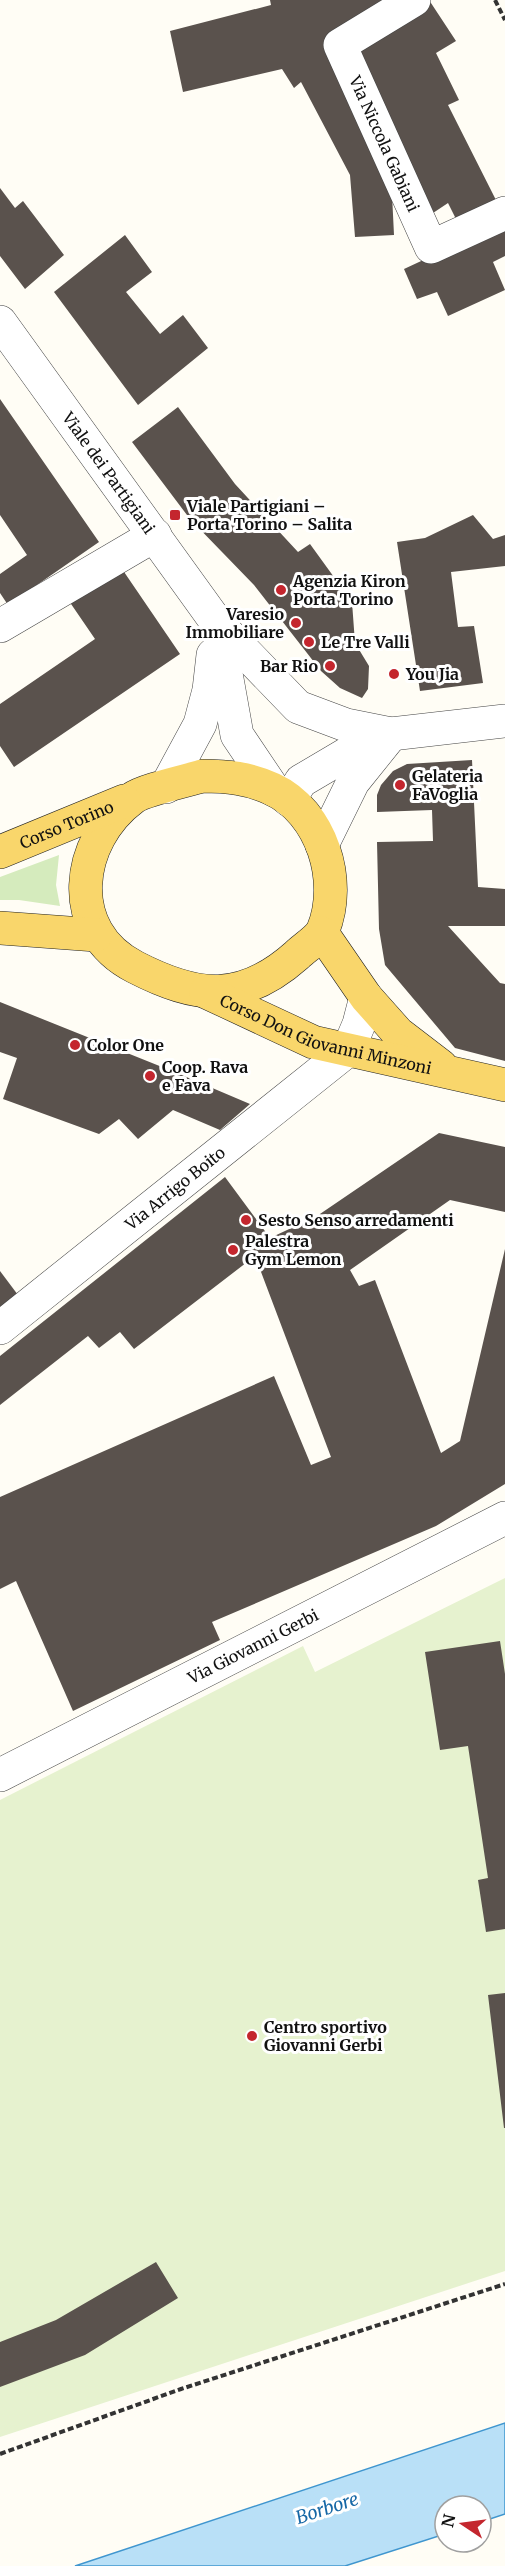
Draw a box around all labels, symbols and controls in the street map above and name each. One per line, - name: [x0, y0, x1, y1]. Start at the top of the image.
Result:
- street label: Via Niccola Gabiani: [345, 72, 424, 215]
- street label: Viale dei Partigiani: [58, 407, 159, 538]
- place label: Viale Partigiani – Porta Torino – Salita: [186, 496, 352, 534]
- marker: Viale Partigiani – Porta Torino – Salita: [168, 508, 182, 522]
- place label: Agenzia Kiron Porta Torino: [292, 571, 406, 609]
- marker: Agenzia Kiron Porta Torino: [274, 583, 288, 597]
- place label: Varesio Immobiliare: [186, 604, 284, 642]
- marker: Varesio Immobiliare: [289, 616, 303, 630]
- place label: Le Tre Valli: [321, 632, 410, 652]
- marker: Le Tre Valli: [302, 635, 316, 649]
- place label: Bar Rio: [260, 656, 318, 676]
- marker: Bar Rio: [323, 659, 337, 673]
- place label: You Jia: [405, 664, 459, 684]
- marker: You Jia: [387, 667, 401, 681]
- place label: Gelateria FaVoglia: [412, 766, 483, 804]
- marker: Gelateria FaVoglia: [393, 778, 407, 792]
- street label: Corso Torino: [17, 796, 117, 853]
- street label: Corso Don Giovanni Minzoni: [217, 990, 433, 1078]
- place label: Color One: [87, 1035, 164, 1055]
- marker: Color One: [68, 1038, 82, 1052]
- place label: Coop. Rava e Fava: [162, 1057, 248, 1095]
- marker: Coop. Rava e Fava: [143, 1069, 157, 1083]
- street label: Via Arrigo Boito: [120, 1142, 229, 1235]
- place label: Sesto Senso arredamenti: [258, 1210, 454, 1230]
- marker: Sesto Senso arredamenti: [239, 1213, 253, 1227]
- place label: Palestra Gym Lemon: [245, 1231, 341, 1269]
- marker: Palestra Gym Lemon: [226, 1243, 240, 1257]
- street label: Via Giovanni Gerbi: [184, 1605, 322, 1688]
- place label: Centro sportivo Giovanni Gerbi: [264, 2017, 387, 2055]
- marker: Centro sportivo Giovanni Gerbi: [245, 2029, 259, 2043]
- water label: Borbore: [293, 2487, 361, 2529]
- north arrow: [433, 2494, 493, 2554]
- text: N: [437, 2512, 460, 2529]

